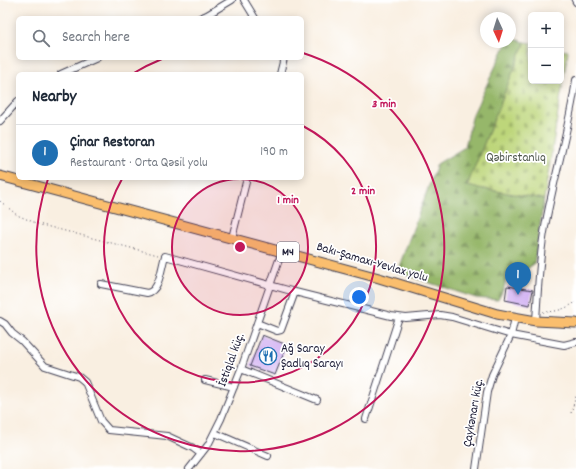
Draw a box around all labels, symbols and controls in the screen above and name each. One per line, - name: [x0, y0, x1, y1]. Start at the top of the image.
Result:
- north arrow: [480, 12, 516, 48]
- map controls: [528, 12, 564, 84]
- button: +: [528, 12, 564, 48]
- search box: [16, 16, 304, 60]
- icon: search: [30, 27, 52, 49]
- text: Search here: [62, 27, 130, 49]
- button: −: [528, 48, 564, 84]
- text: Nearby: [32, 86, 76, 110]
- text: 3 min: [372, 96, 396, 113]
- text: Çinar Restoran: [70, 132, 155, 154]
- text: 1: [44, 143, 46, 162]
- text: 190 m: [260, 143, 288, 162]
- park label: Qəbirstanlıq: [486, 149, 546, 168]
- text: Restaurant · Orta Qəsil yolu: [70, 154, 208, 173]
- text: 2 min: [351, 183, 375, 200]
- text: 1 min: [277, 192, 299, 209]
- street label: Bakı-Şamaxı-Yevlax yolu: [314, 238, 430, 288]
- centre of rings: [233, 240, 247, 254]
- road number: M4: [277, 242, 299, 262]
- pin: 1: [505, 262, 531, 295]
- your location: [349, 287, 369, 307]
- street label: İstiqlal küç.: [214, 331, 250, 389]
- place label: Ağ Saray Şadlıq Sarayı: [281, 340, 343, 374]
- restaurant icon: Ağ Saray Şadlıq Sarayı: [258, 346, 278, 366]
- street label: Çaykənarı küç.: [459, 377, 489, 449]

